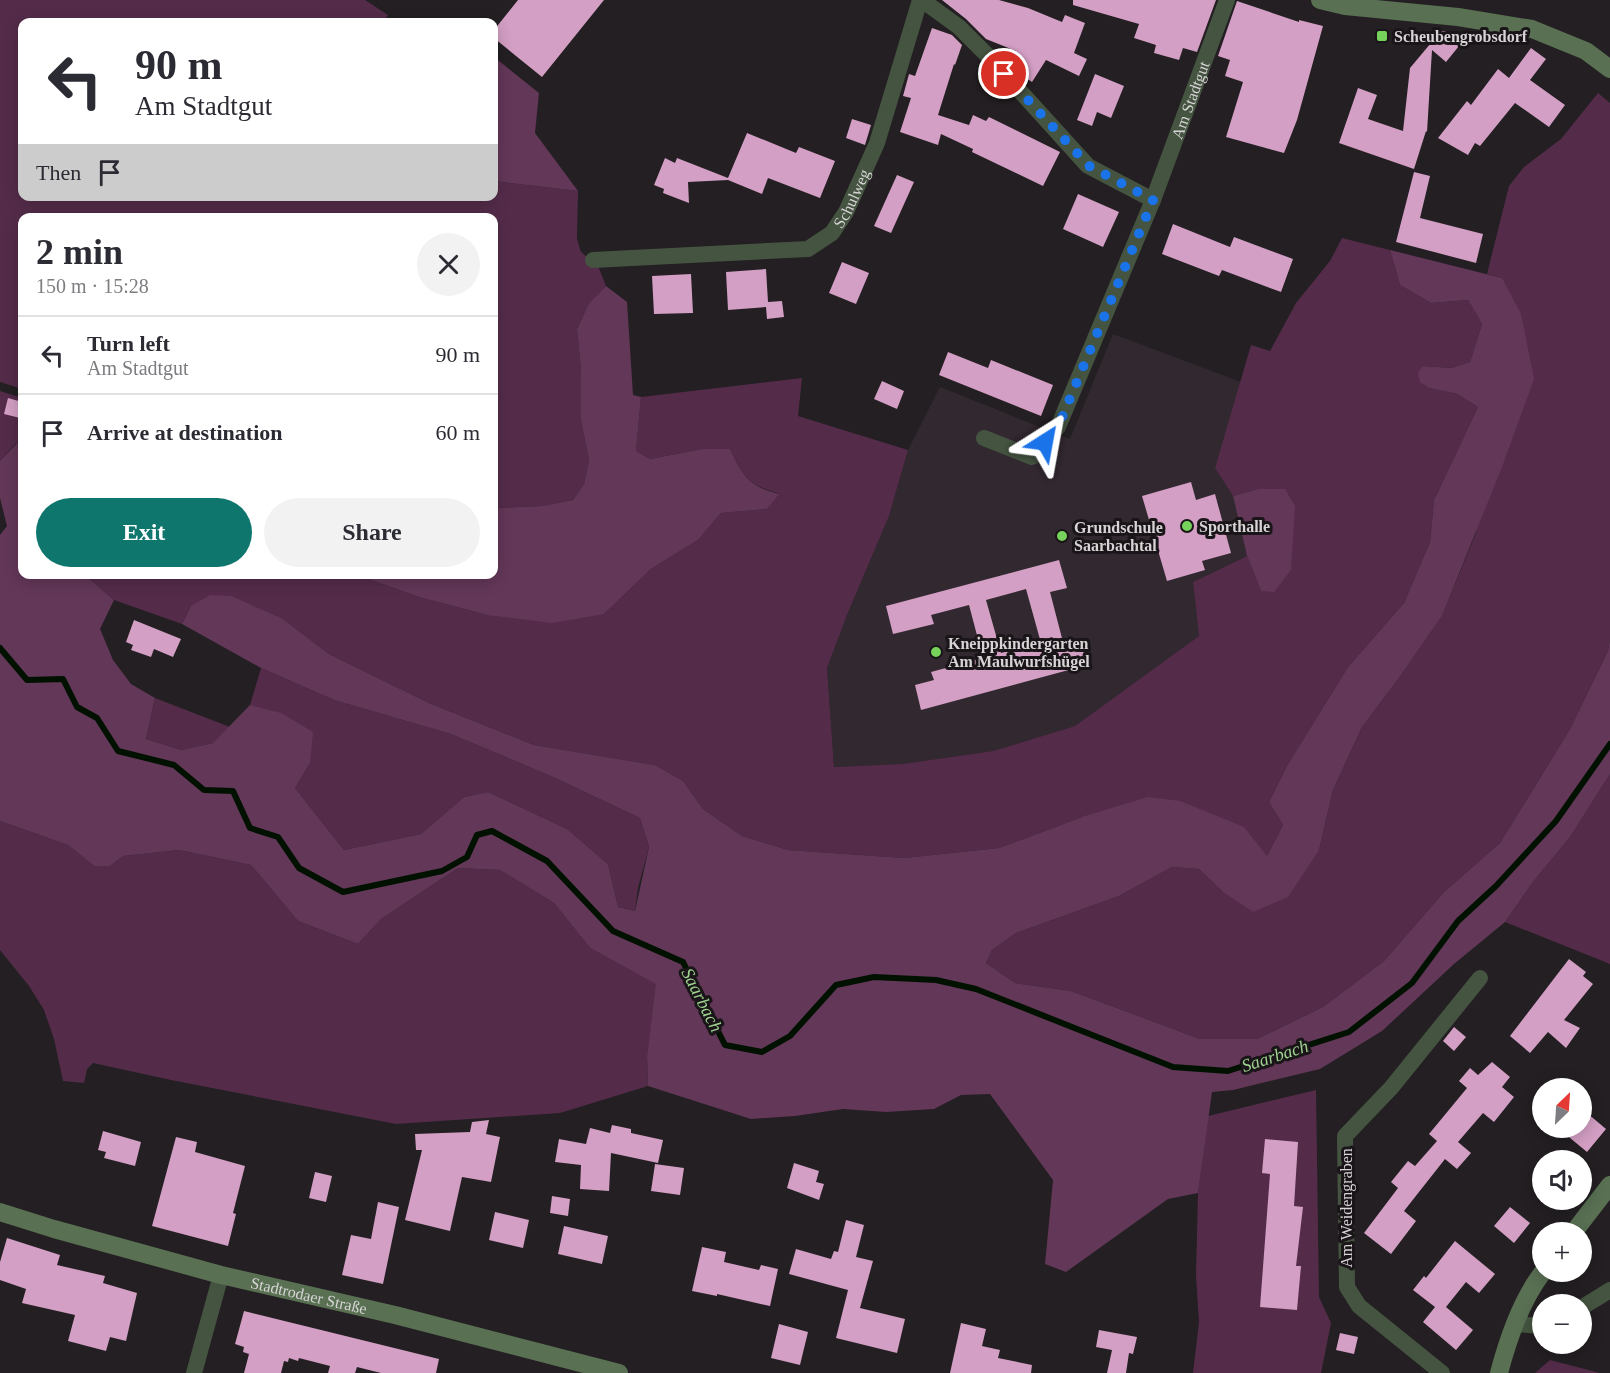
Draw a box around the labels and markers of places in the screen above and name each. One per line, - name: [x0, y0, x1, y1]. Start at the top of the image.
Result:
- place label: Scheubengrobsdorf: [1394, 28, 1528, 46]
- marker: Scheubengrobsdorf: [1375, 29, 1389, 43]
- pin: [978, 48, 1029, 99]
- place label: Sporthalle: [1199, 518, 1270, 536]
- place label: Grundschule Saarbachtal: [1074, 519, 1163, 554]
- marker: Sporthalle: [1180, 519, 1194, 533]
- marker: Grundschule Saarbachtal: [1055, 529, 1069, 543]
- place label: Kneippkindergarten Am Maulwurfshügel: [948, 635, 1090, 671]
- marker: Kneippkindergarten Am Maulwurfshügel: [929, 645, 943, 659]

